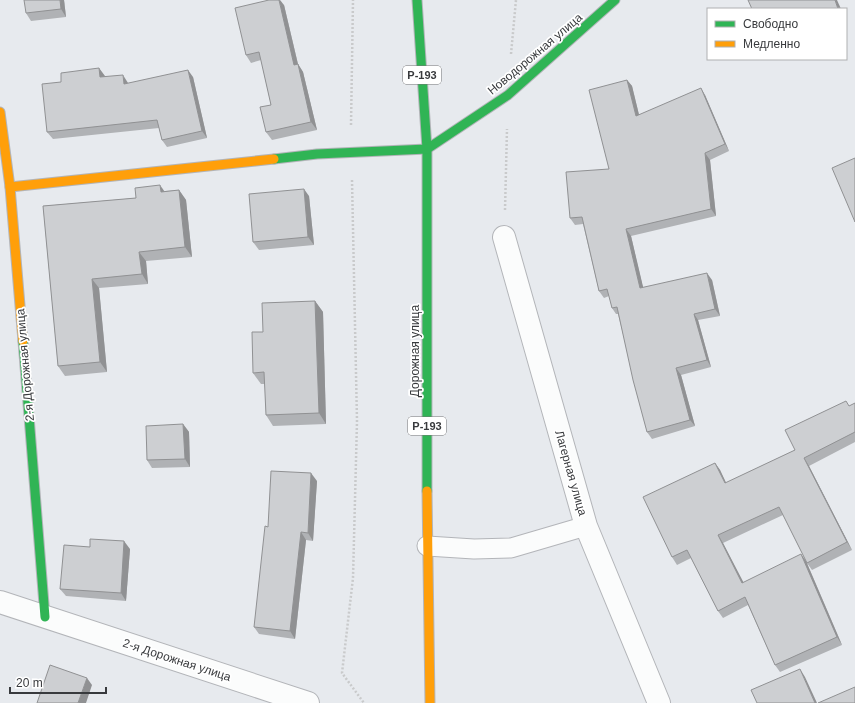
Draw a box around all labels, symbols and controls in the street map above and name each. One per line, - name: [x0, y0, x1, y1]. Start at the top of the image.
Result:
- legend: [707, 8, 847, 60]
- street label: Новодорожная улица: [485, 10, 585, 98]
- text: Свободно: [743, 17, 798, 31]
- text: Медленно: [743, 37, 800, 51]
- road number: Р-193: [403, 66, 441, 84]
- street label: Дорожная улица: [408, 305, 422, 397]
- street label: 2-я Дорожная улица: [13, 308, 37, 422]
- road number: Р-193: [408, 417, 446, 435]
- street label: Лагерная улица: [552, 429, 590, 518]
- street label: 2-я Дорожная улица: [121, 636, 233, 684]
- scale bar: [10, 669, 106, 695]
- text: 20 m: [16, 676, 43, 690]

